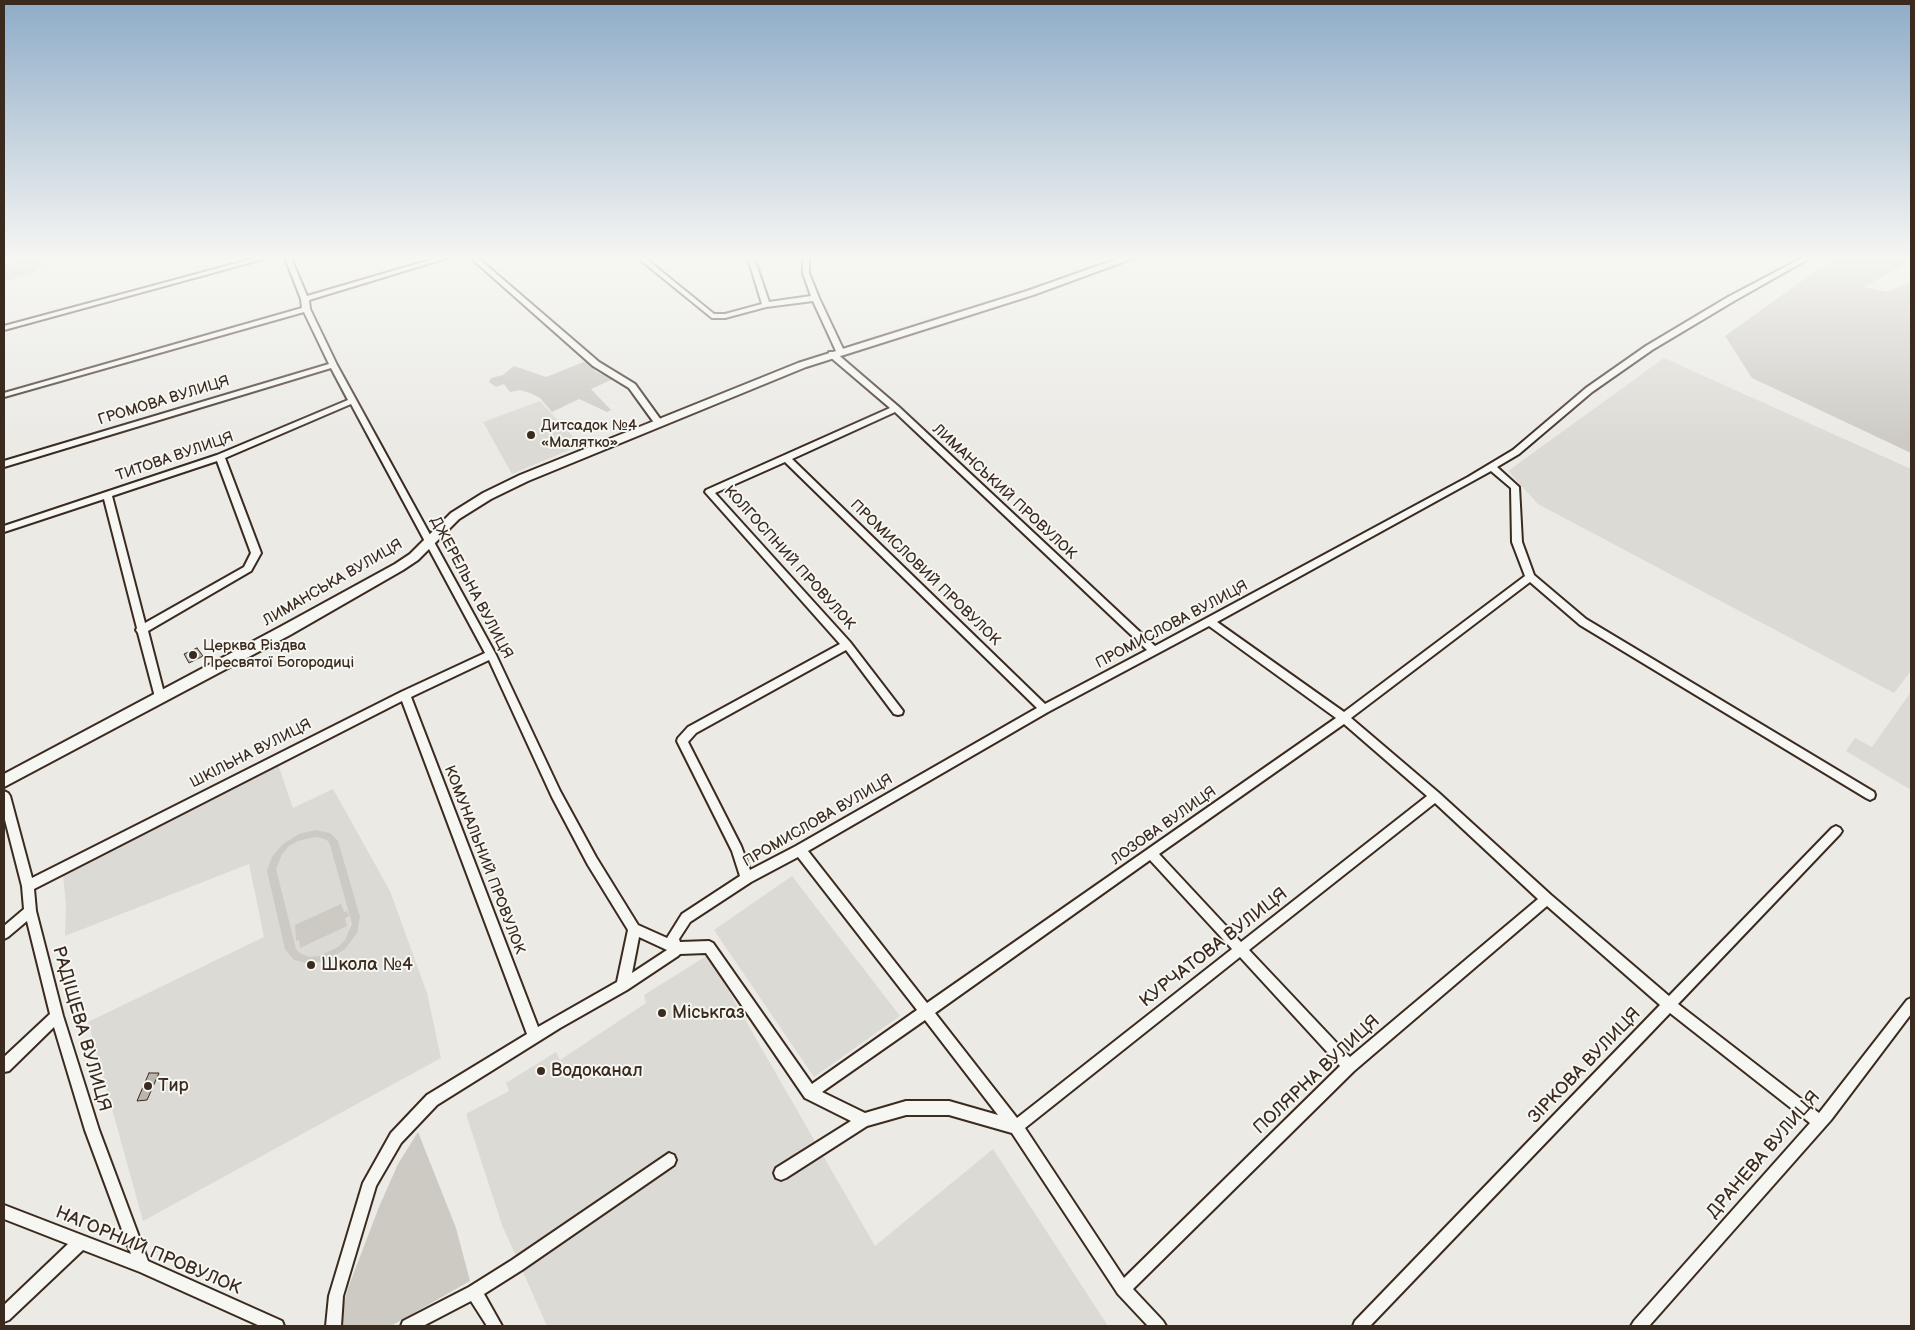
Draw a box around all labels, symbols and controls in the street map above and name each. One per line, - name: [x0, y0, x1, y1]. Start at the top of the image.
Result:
- street label: ГРОМОВА ВУЛИЦЯ: [96, 372, 232, 430]
- place label: Дитсадок №4 «Малятко»: [541, 417, 637, 452]
- street label: ЛИМАНСЬКИЙ ПРОВУЛОК: [928, 421, 1080, 563]
- street label: ТИТОВА ВУЛИЦЯ: [114, 428, 236, 486]
- marker: Дитсадок №4 «Малятко»: [525, 429, 537, 441]
- street label: КОЛГОСПНИЙ ПРОВУЛОК: [720, 482, 858, 634]
- street label: ПРОМИСЛОВИЙ ПРОВУЛОК: [846, 496, 1004, 650]
- street label: ДЖЕРЕЛЬНА ВУЛИЦЯ: [426, 514, 516, 662]
- street label: ЛИМАНСЬКА ВУЛИЦЯ: [260, 536, 406, 630]
- street label: ПРОМИСЛОВА ВУЛИЦЯ: [1093, 577, 1251, 673]
- place label: Церква Різдва Пресвятої Богородиці: [203, 637, 354, 672]
- marker: Церква Різдва Пресвятої Богородиці: [187, 649, 199, 661]
- street label: ШКІЛЬНА ВУЛИЦЯ: [187, 716, 315, 792]
- street label: КОМУНАЛЬНИЙ ПРОВУЛОК: [440, 763, 528, 957]
- street label: ПРОМИСЛОВА ВУЛИЦЯ: [740, 771, 896, 871]
- street label: ЛОЗОВА ВУЛИЦЯ: [1108, 783, 1220, 869]
- street label: КУРЧАТОВА ВУЛИЦЯ: [1136, 884, 1292, 1012]
- street label: РАДІЩЕВА ВУЛИЦЯ: [47, 944, 115, 1114]
- place label: Школа №4: [321, 954, 413, 976]
- marker: Школа №4: [305, 959, 317, 971]
- place label: Міськгаз: [672, 1002, 745, 1024]
- street label: ЗІРКОВА ВУЛИЦЯ: [1524, 1004, 1646, 1128]
- marker: Міськгаз: [656, 1007, 668, 1019]
- street label: ПОЛЯРНА ВУЛИЦЯ: [1249, 1011, 1385, 1139]
- place label: Водоканал: [551, 1060, 643, 1082]
- marker: Водоканал: [535, 1065, 547, 1077]
- place label: Тир: [158, 1075, 189, 1097]
- marker: Тир: [142, 1080, 154, 1092]
- street label: ДРАНЕВА ВУЛИЦЯ: [1703, 1087, 1825, 1223]
- street label: НАГОРНИЙ ПРОВУЛОК: [52, 1202, 244, 1300]

